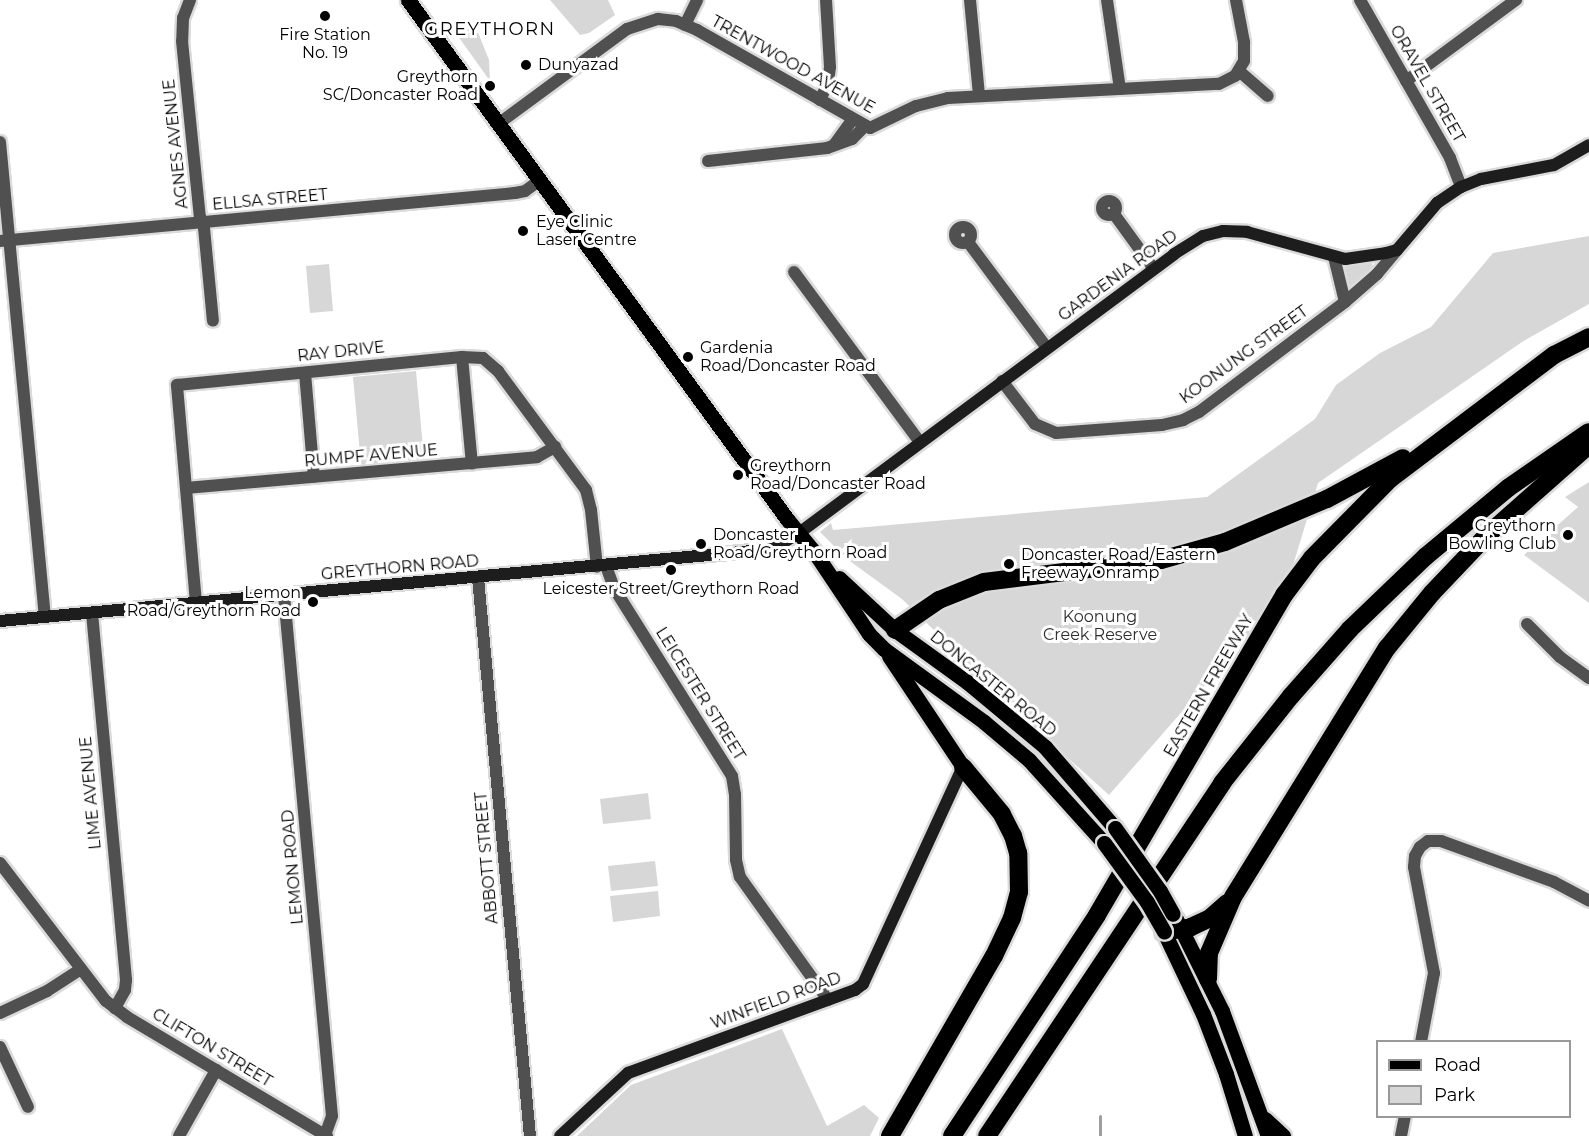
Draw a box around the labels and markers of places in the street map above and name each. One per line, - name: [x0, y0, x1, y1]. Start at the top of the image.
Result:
- marker: Fire Station No. 19: [318, 9, 332, 23]
- place label: Fire Station No. 19: [279, 25, 371, 63]
- place label: Dunyazad: [538, 55, 619, 75]
- marker: Dunyazad: [519, 58, 533, 72]
- place label: Greythorn SC/Doncaster Road: [323, 67, 478, 105]
- marker: Greythorn SC/Doncaster Road: [483, 79, 497, 93]
- place label: Eye Clinic Laser Centre: [536, 212, 637, 250]
- marker: Eye Clinic Laser Centre: [514, 222, 532, 240]
- place label: Gardenia Road/Doncaster Road: [700, 338, 876, 376]
- marker: Gardenia Road/Doncaster Road: [681, 350, 695, 364]
- place label: Greythorn Road/Doncaster Road: [750, 456, 926, 494]
- marker: Greythorn Road/Doncaster Road: [731, 468, 745, 482]
- place label: Greythorn Bowling Club: [1448, 516, 1556, 554]
- place label: Doncaster Road/Greythorn Road: [713, 525, 887, 563]
- marker: Greythorn Bowling Club: [1561, 528, 1575, 542]
- marker: Doncaster Road/Greythorn Road: [694, 537, 708, 551]
- place label: Doncaster Road/Eastern Freeway Onramp: [1021, 545, 1216, 583]
- marker: Doncaster Road/Eastern Freeway Onramp: [1002, 557, 1016, 571]
- marker: Leicester Street/Greythorn Road: [664, 563, 678, 577]
- place label: Leicester Street/Greythorn Road: [543, 579, 799, 599]
- place label: Lemon Road/Greythorn Road: [127, 583, 301, 621]
- marker: Lemon Road/Greythorn Road: [306, 595, 320, 609]

